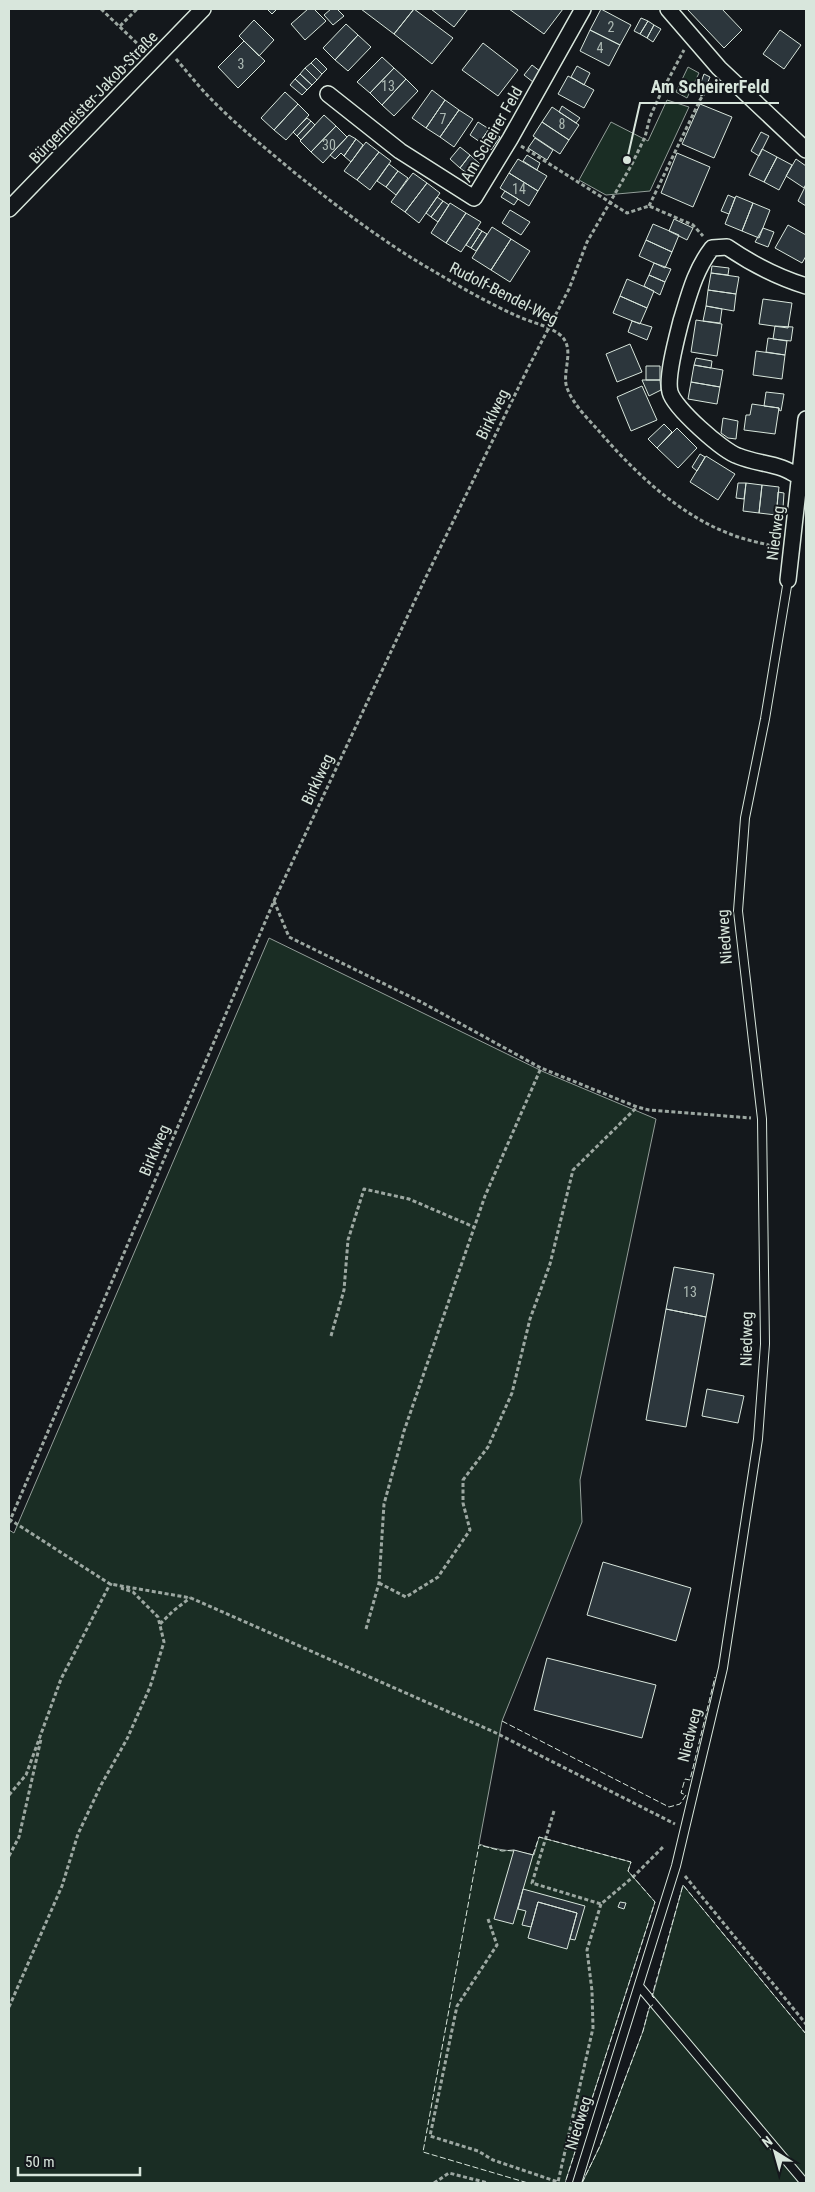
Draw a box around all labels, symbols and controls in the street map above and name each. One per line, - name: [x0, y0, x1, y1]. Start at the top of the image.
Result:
- house number: 2: [608, 19, 615, 35]
- street label: Bürgermeister-Jakob-Straße: [25, 27, 162, 167]
- house number: 4: [597, 40, 604, 56]
- house number: 3: [238, 56, 244, 72]
- callout: Am ScheirerFeld: [640, 70, 779, 103]
- text: Am ScheirerFeld: [651, 76, 769, 97]
- house number: 13: [381, 78, 395, 94]
- street label: Am Scheirer Feld: [456, 83, 526, 185]
- house number: 7: [440, 111, 447, 127]
- house number: 8: [559, 116, 566, 132]
- house number: 30: [322, 137, 336, 153]
- house number: 14: [512, 181, 526, 197]
- street label: Rudolf-Bendel-Weg: [446, 258, 561, 329]
- street label: Birklweg: [472, 386, 513, 443]
- street label: Niedweg: [763, 505, 788, 561]
- street label: Birklweg: [297, 751, 337, 808]
- street label: Niedweg: [713, 909, 736, 965]
- street label: Birklweg: [135, 1122, 174, 1179]
- house number: 13: [683, 1284, 697, 1300]
- street label: Niedweg: [737, 1311, 756, 1367]
- street label: Niedweg: [674, 1706, 705, 1764]
- street label: Niedweg: [561, 2094, 596, 2152]
- north arrow: [750, 2127, 800, 2177]
- text: N: [759, 2133, 775, 2151]
- scale bar: [18, 2144, 140, 2176]
- text: 50 m: [25, 2153, 55, 2171]

